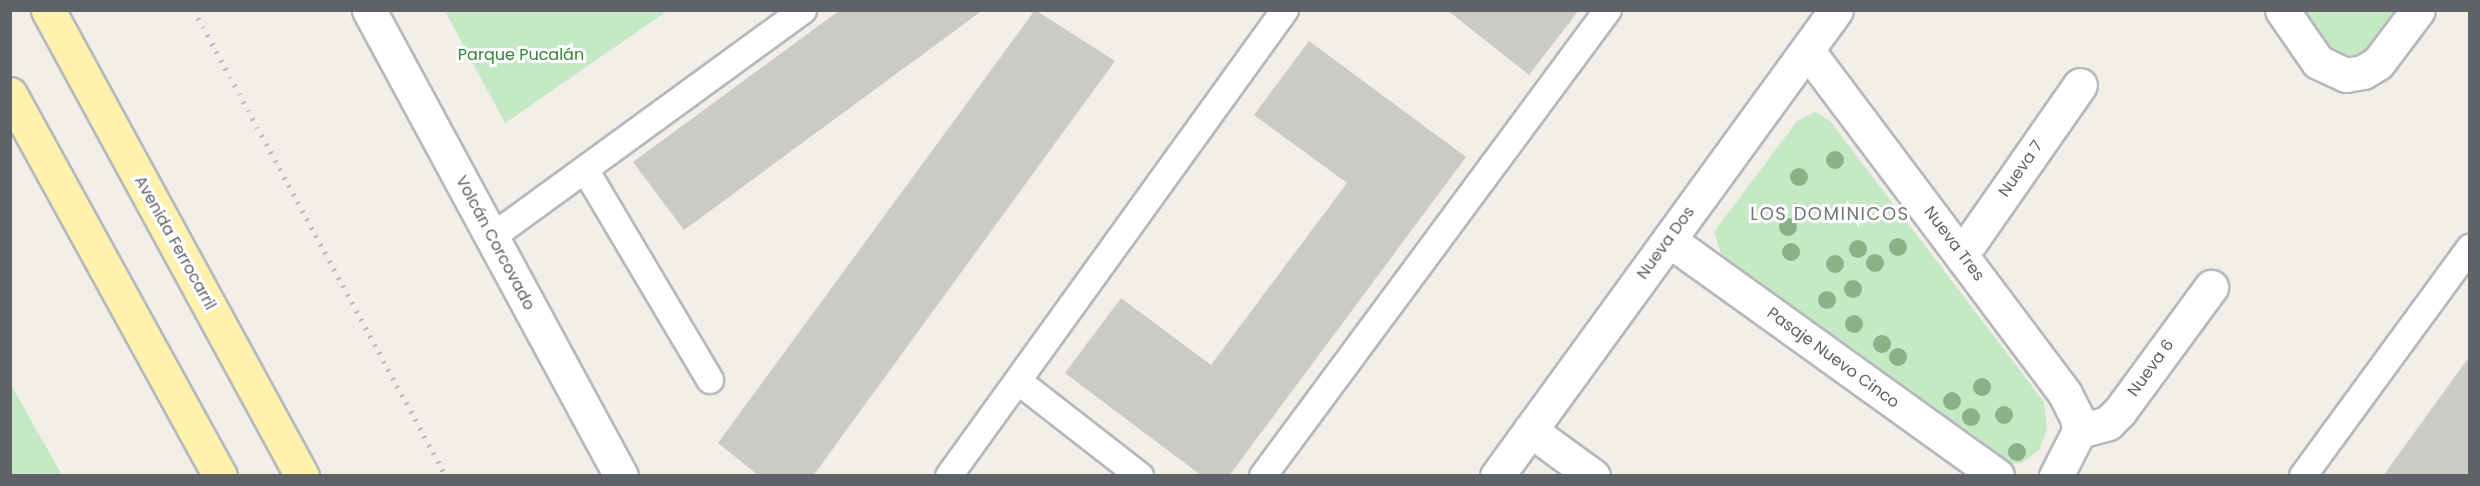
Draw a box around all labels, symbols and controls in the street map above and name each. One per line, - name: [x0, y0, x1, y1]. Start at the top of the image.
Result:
- park label: Parque Pucalán: [458, 45, 584, 65]
- street label: Nueva 7: [1995, 137, 2047, 201]
- street label: Avenida Ferrocarril: [130, 173, 220, 313]
- street label: Volcán Corcovado: [451, 173, 539, 313]
- street label: Nueva Dos: [1633, 203, 1699, 283]
- district label: LOS DOMINICOS: [1750, 203, 1910, 225]
- street label: Nueva Tres: [1920, 203, 1988, 285]
- street label: Pasaje Nuevo Cinco: [1763, 304, 1903, 412]
- street label: Nueva 6: [2124, 336, 2178, 400]

